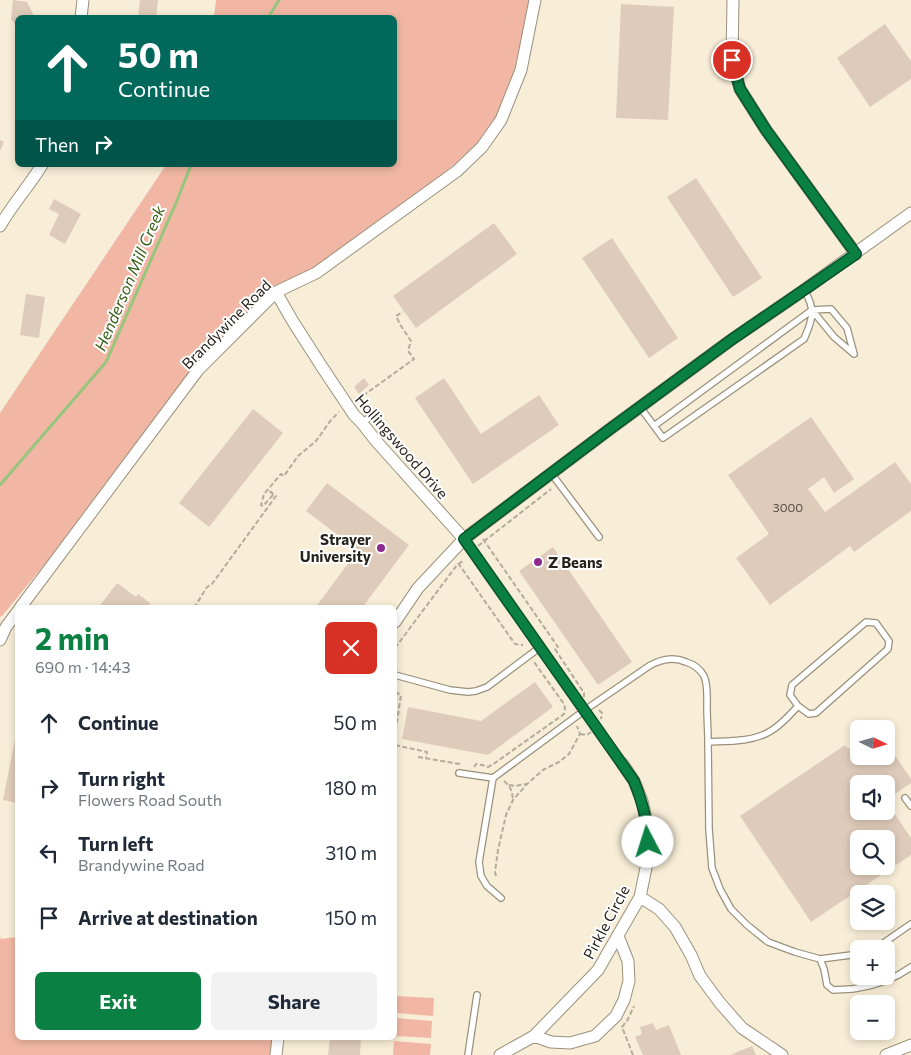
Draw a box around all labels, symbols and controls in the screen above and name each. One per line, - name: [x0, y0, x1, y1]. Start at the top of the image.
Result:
- text: 50 m: [118, 32, 199, 75]
- icon: ahead: [35, 35, 100, 100]
- pin: [711, 39, 753, 81]
- icon: arrive: [718, 46, 746, 74]
- text: Continue: [118, 75, 210, 102]
- icon: right: [89, 130, 117, 158]
- text: Then: [35, 133, 79, 156]
- water label: Henderson Mill Creek: [90, 202, 168, 353]
- street label: Brandywine Road: [178, 276, 274, 372]
- street label: Hollingswood Drive: [352, 390, 452, 502]
- house number: 3000: [773, 500, 803, 514]
- place label: Strayer University: [300, 530, 372, 565]
- marker: Strayer University: [375, 542, 387, 554]
- place label: Z Beans: [548, 553, 603, 571]
- marker: Z Beans: [532, 556, 544, 568]
- text: 2 min: [35, 619, 110, 656]
- button: close: [325, 622, 377, 674]
- text: 690 m · 14:43: [35, 657, 131, 676]
- icon: ahead: [35, 709, 63, 737]
- text: Continue: [78, 711, 158, 734]
- text: 50 m: [333, 711, 377, 734]
- north arrow: [850, 720, 895, 765]
- map controls: [850, 720, 895, 1040]
- text: Turn right: [78, 767, 165, 790]
- icon: right: [35, 774, 63, 802]
- button: sound: [850, 775, 895, 820]
- text: 180 m: [325, 776, 377, 799]
- text: Flowers Road South: [78, 790, 222, 809]
- position arrow: [621, 815, 673, 867]
- button: search: [850, 830, 895, 875]
- text: Turn left: [78, 832, 153, 855]
- icon: left: [35, 839, 63, 867]
- text: 310 m: [325, 841, 377, 864]
- text: Brandywine Road: [78, 855, 205, 874]
- street label: Pirkle Circle: [579, 882, 633, 962]
- button: layers: [850, 885, 895, 930]
- icon: arrive: [35, 904, 63, 932]
- text: Arrive at destination: [78, 906, 258, 929]
- text: 150 m: [325, 906, 377, 929]
- button: +: [850, 940, 895, 985]
- button: Exit: [35, 972, 201, 1030]
- button: Share: [211, 972, 377, 1030]
- button: −: [850, 995, 895, 1040]

